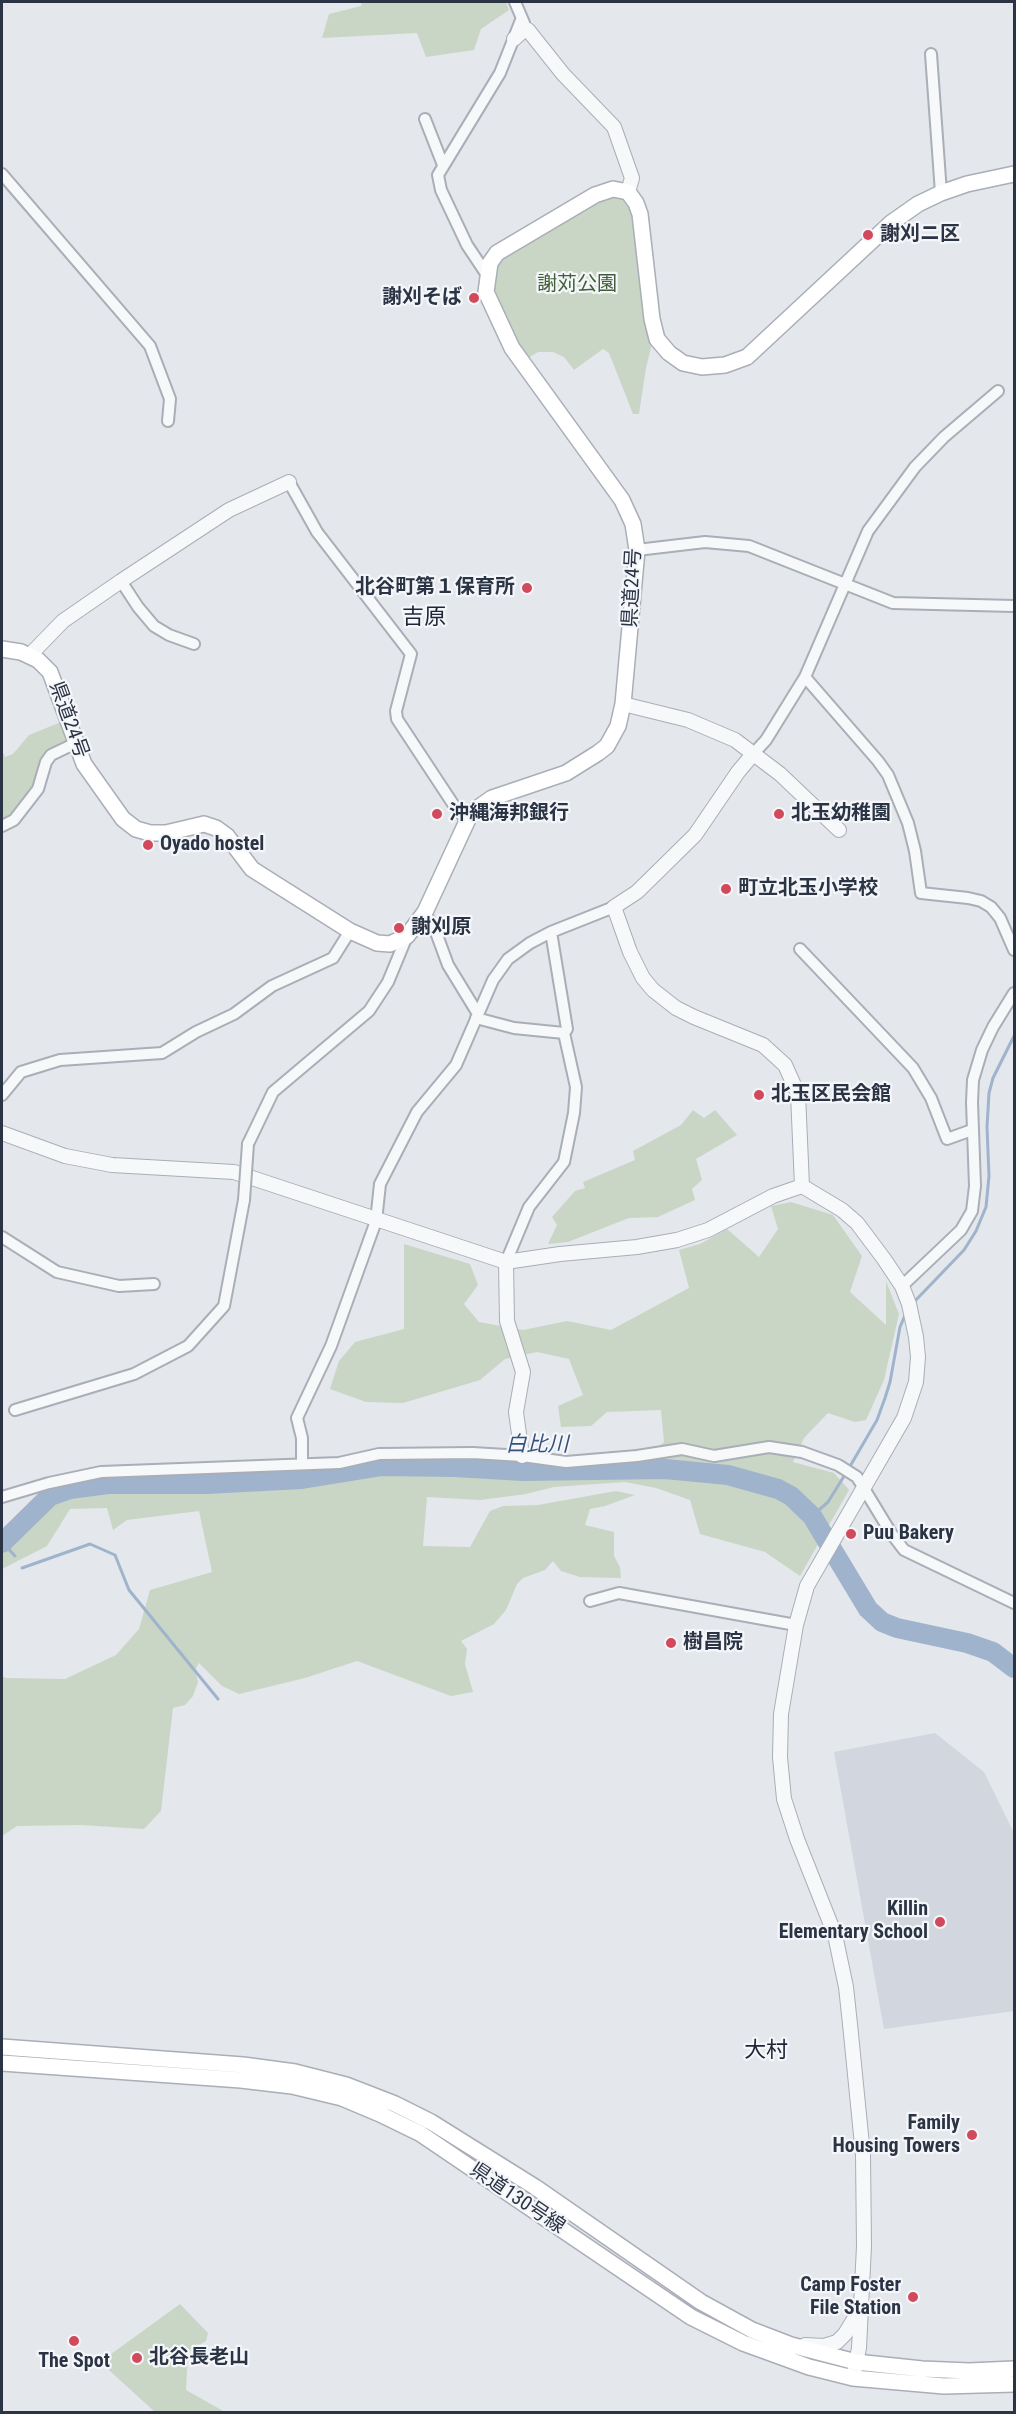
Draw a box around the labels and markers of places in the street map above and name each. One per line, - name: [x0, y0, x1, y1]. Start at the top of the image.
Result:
- place label: 謝刈ニ区: [880, 223, 960, 247]
- marker: 謝刈ニ区: [861, 228, 875, 242]
- place label: 謝刈そば: [382, 286, 462, 310]
- marker: 謝刈そば: [467, 291, 481, 305]
- place label: 北谷町第１保育所: [355, 576, 515, 600]
- marker: 北谷町第１保育所: [520, 581, 534, 595]
- place label: 沖縄海邦銀行: [449, 802, 569, 826]
- place label: 北玉幼稚園: [791, 802, 891, 826]
- marker: 沖縄海邦銀行: [430, 807, 444, 821]
- marker: 北玉幼稚園: [772, 807, 786, 821]
- place label: Oyado hostel: [160, 833, 264, 857]
- marker: Oyado hostel: [141, 838, 155, 852]
- place label: 町立北玉小学校: [738, 877, 878, 901]
- marker: 町立北玉小学校: [719, 882, 733, 896]
- place label: 謝刈原: [411, 916, 471, 940]
- marker: 謝刈原: [392, 921, 406, 935]
- place label: 北玉区民会館: [771, 1083, 891, 1107]
- marker: 北玉区民会館: [752, 1088, 766, 1102]
- place label: Puu Bakery: [863, 1522, 954, 1546]
- marker: Puu Bakery: [844, 1527, 858, 1541]
- place label: 樹昌院: [683, 1631, 743, 1655]
- marker: 樹昌院: [664, 1636, 678, 1650]
- place label: Killin Elementary School: [779, 1898, 928, 1945]
- marker: Killin Elementary School: [933, 1915, 947, 1929]
- place label: Family Housing Towers: [833, 2112, 960, 2159]
- marker: Family Housing Towers: [965, 2128, 979, 2142]
- place label: Camp Foster File Station: [800, 2274, 901, 2321]
- marker: Camp Foster File Station: [906, 2290, 920, 2304]
- marker: The Spot: [67, 2334, 81, 2348]
- place label: 北谷長老山: [149, 2346, 249, 2370]
- place label: The Spot: [38, 2350, 110, 2374]
- marker: 北谷長老山: [130, 2351, 144, 2365]

